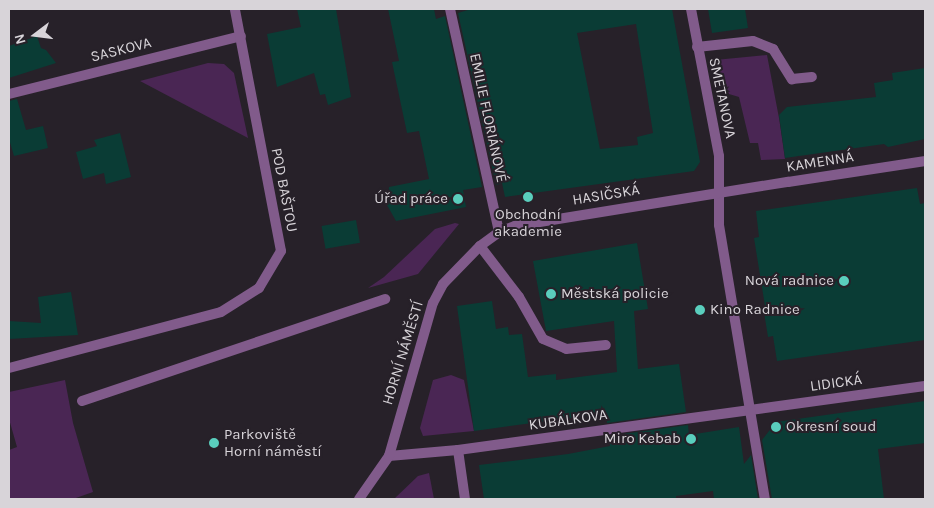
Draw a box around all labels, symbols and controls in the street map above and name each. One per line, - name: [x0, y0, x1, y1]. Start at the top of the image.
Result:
- north arrow: [10, 10, 60, 60]
- text: N: [11, 32, 30, 46]
- street label: SASKOVA: [89, 34, 153, 66]
- street label: EMILIE FLORIÁNOVÉ: [465, 52, 511, 184]
- street label: SMETANOVA: [705, 56, 739, 140]
- street label: POD BAŠTOU: [267, 146, 301, 234]
- street label: KAMENNÁ: [785, 148, 855, 176]
- street label: HASIČSKÁ: [571, 181, 641, 209]
- place label: Úřad práce: [374, 190, 448, 208]
- marker: Obchodní akademie: [522, 191, 534, 203]
- marker: Úřad práce: [452, 193, 464, 205]
- place label: Obchodní akademie: [494, 205, 562, 240]
- place label: Nová radnice: [745, 272, 834, 290]
- marker: Nová radnice: [838, 275, 850, 287]
- place label: Městská policie: [561, 285, 669, 303]
- marker: Městská policie: [545, 288, 557, 300]
- street label: HORNÍ NÁMĚSTÍ: [379, 299, 427, 407]
- place label: Kino Radnice: [710, 301, 800, 319]
- marker: Kino Radnice: [694, 304, 706, 316]
- street label: LIDICKÁ: [809, 370, 863, 396]
- street label: KUBÁLKOVA: [528, 406, 608, 434]
- place label: Okresní soud: [786, 418, 876, 436]
- marker: Okresní soud: [770, 421, 782, 433]
- place label: Parkoviště Horní náměstí: [224, 425, 322, 460]
- place label: Miro Kebab: [604, 430, 681, 448]
- marker: Miro Kebab: [685, 433, 697, 445]
- marker: Parkoviště Horní náměstí: [208, 437, 220, 449]

